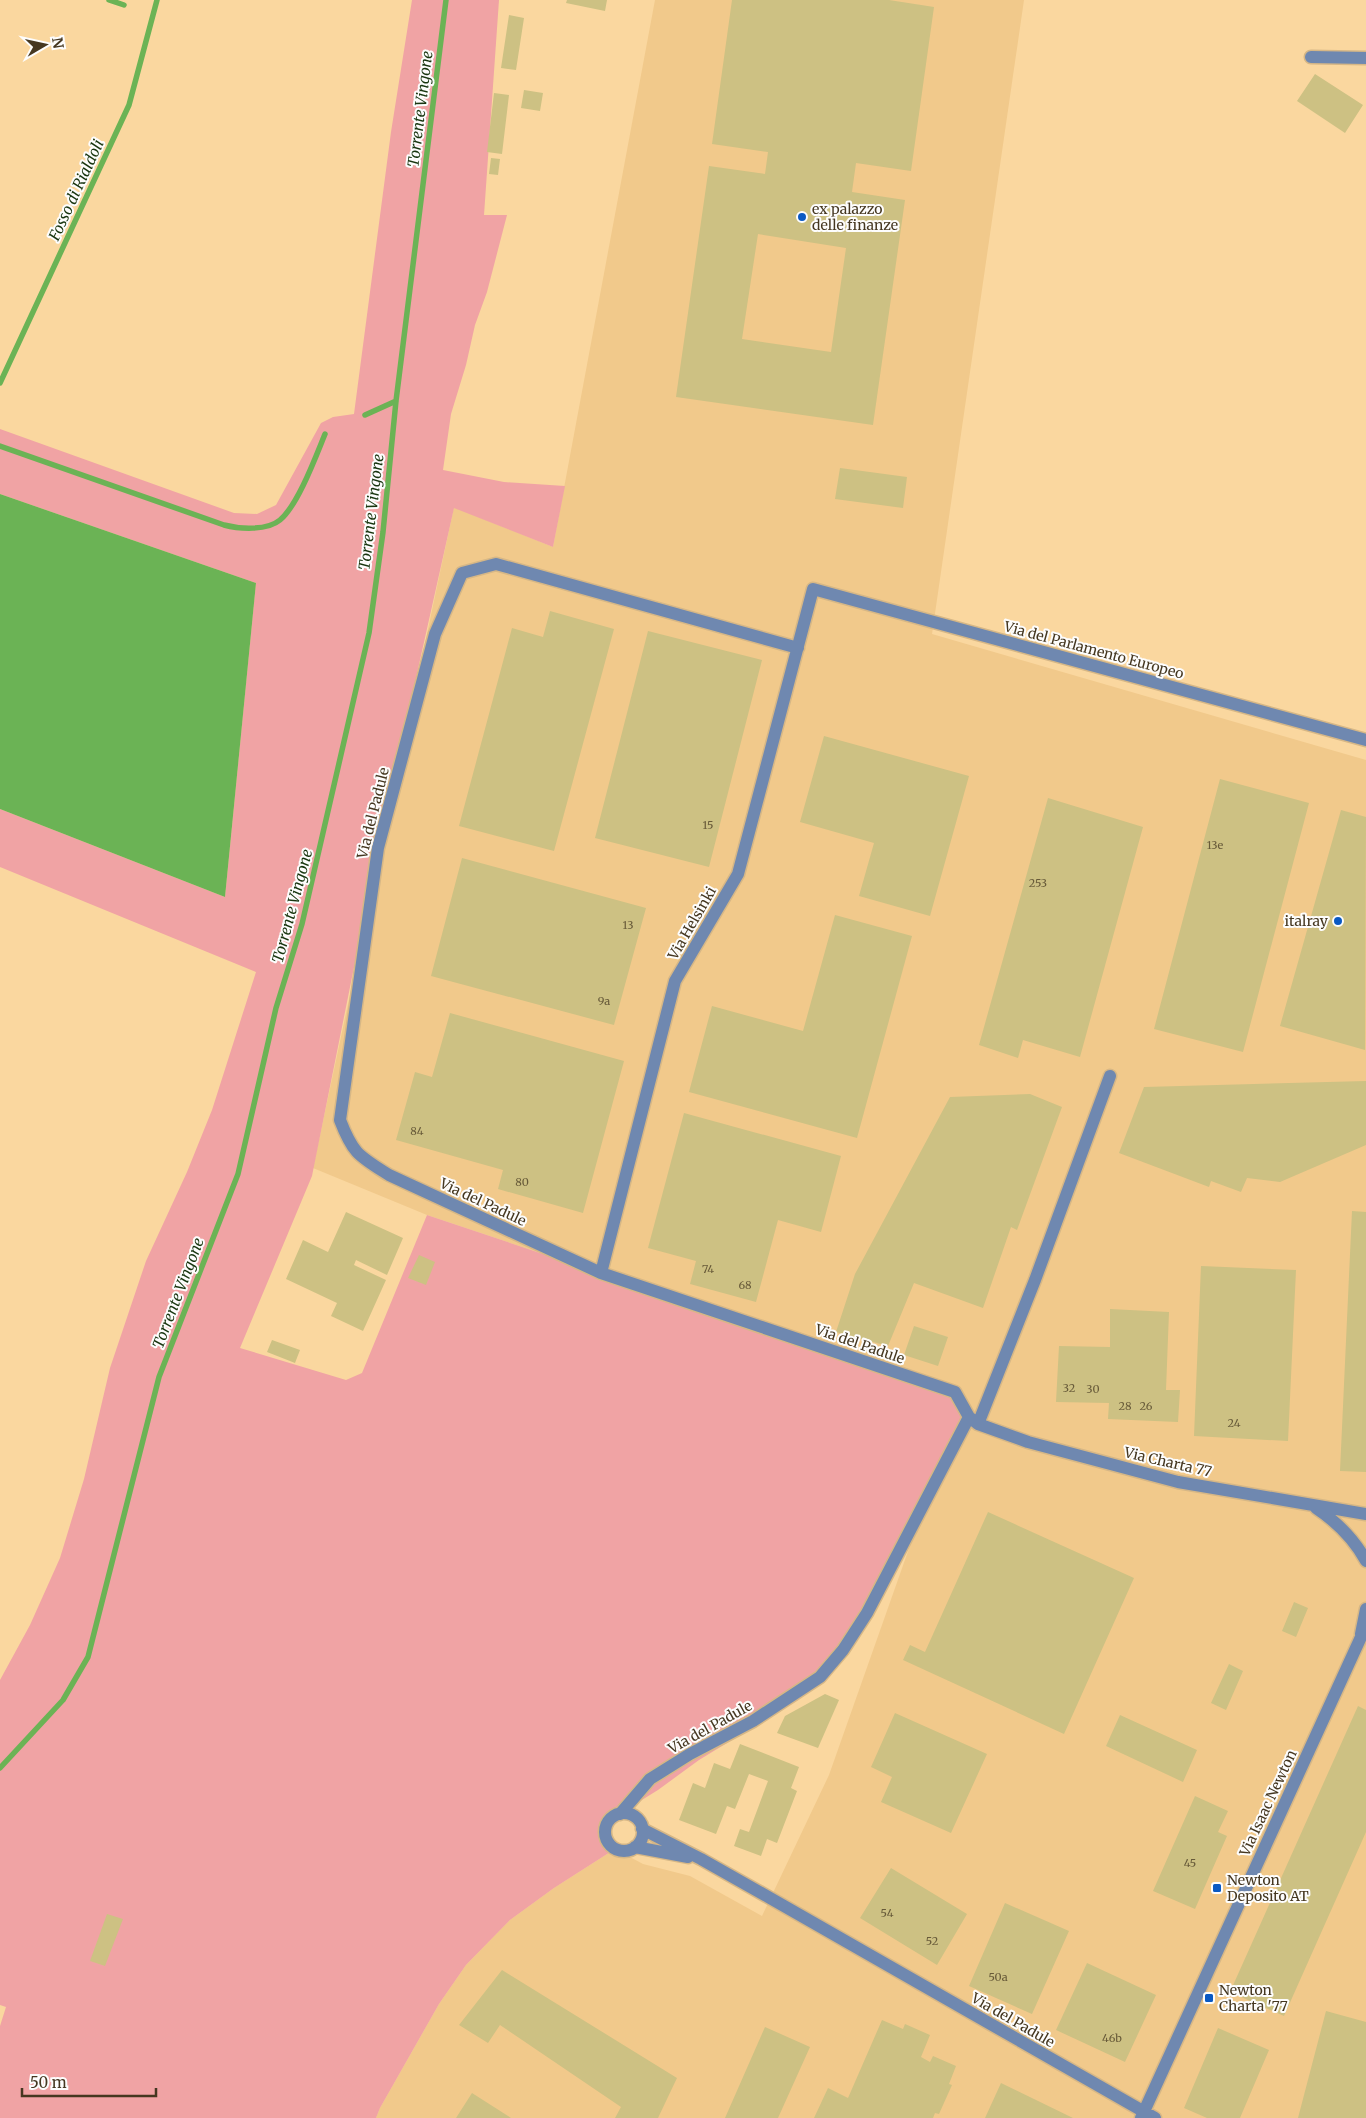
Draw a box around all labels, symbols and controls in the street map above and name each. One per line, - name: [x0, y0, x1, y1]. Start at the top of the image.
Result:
- north arrow: [20, 20, 70, 70]
- text: N: [48, 36, 68, 50]
- water label: Torrente Vingone: [403, 49, 437, 168]
- water label: Fosso di Rialdoli: [44, 136, 108, 244]
- place label: ex palazzo delle finanze: [812, 200, 898, 234]
- marker: ex palazzo delle finanze: [796, 211, 808, 223]
- water label: Torrente Vingone: [354, 452, 388, 571]
- street label: Via del Parlamento Europeo: [1001, 617, 1186, 683]
- street label: Via del Padule: [353, 766, 393, 861]
- house number: 15: [702, 818, 714, 832]
- house number: 13e: [1207, 838, 1224, 852]
- water label: Torrente Vingone: [268, 847, 316, 965]
- house number: 253: [1029, 876, 1047, 890]
- street label: Via Helsinki: [663, 883, 720, 964]
- place label: italray: [1285, 912, 1329, 930]
- marker: italray: [1332, 915, 1344, 927]
- house number: 13: [623, 918, 633, 932]
- house number: 9a: [598, 994, 610, 1008]
- house number: 84: [410, 1124, 424, 1138]
- street label: Via del Padule: [436, 1174, 529, 1230]
- house number: 80: [515, 1175, 529, 1189]
- water label: Torrente Vingone: [148, 1235, 208, 1351]
- house number: 74: [702, 1262, 714, 1276]
- house number: 68: [738, 1278, 752, 1292]
- street label: Via del Padule: [812, 1320, 907, 1368]
- house number: 32: [1063, 1381, 1075, 1395]
- house number: 30: [1086, 1382, 1100, 1396]
- house number: 28: [1119, 1399, 1132, 1413]
- house number: 26: [1140, 1399, 1153, 1413]
- house number: 24: [1228, 1416, 1241, 1430]
- street label: Via Charta 77: [1122, 1443, 1213, 1481]
- street label: Via del Padule: [664, 1697, 755, 1758]
- street label: Via Isaac Newton: [1235, 1747, 1300, 1860]
- house number: 45: [1184, 1856, 1196, 1870]
- place label: Newton Deposito AT: [1227, 1871, 1309, 1905]
- marker: Newton Deposito AT: [1211, 1882, 1223, 1894]
- house number: 54: [881, 1906, 894, 1920]
- house number: 52: [926, 1934, 938, 1948]
- house number: 50a: [988, 1970, 1008, 1984]
- place label: Newton Charta '77: [1219, 1981, 1288, 2015]
- street label: Via del Padule: [967, 1988, 1058, 2051]
- marker: Newton Charta '77: [1203, 1992, 1215, 2004]
- house number: 46b: [1102, 2031, 1122, 2045]
- scale bar: [22, 2066, 156, 2098]
- text: 50 m: [30, 2073, 67, 2092]

